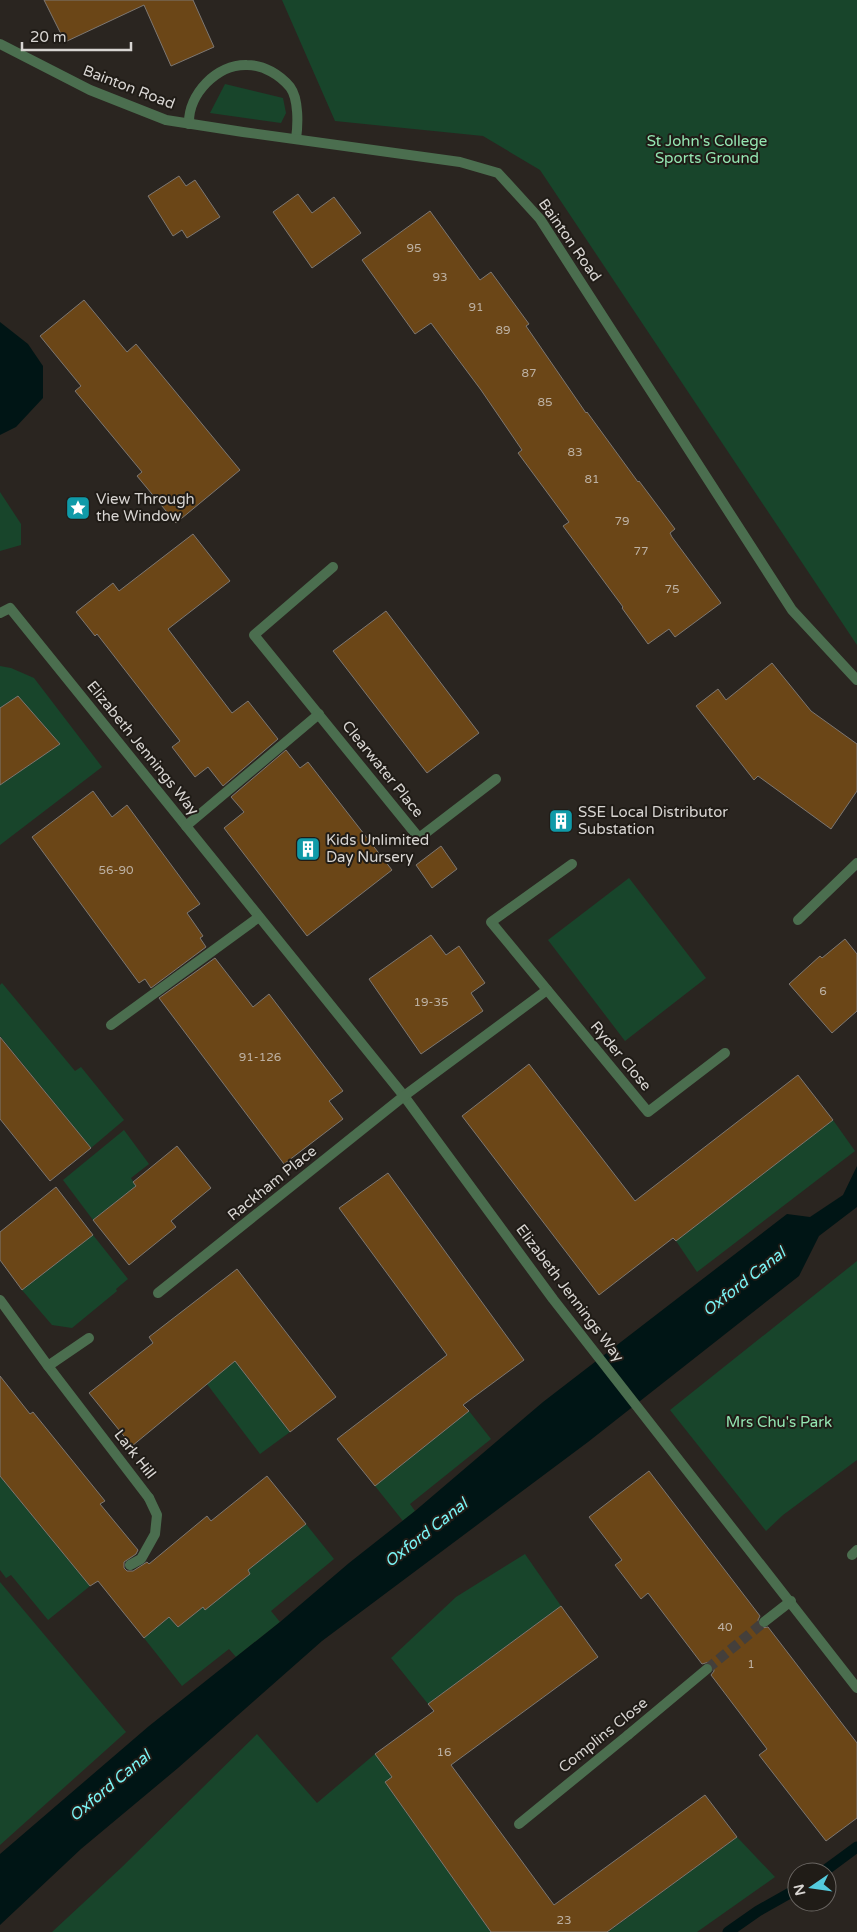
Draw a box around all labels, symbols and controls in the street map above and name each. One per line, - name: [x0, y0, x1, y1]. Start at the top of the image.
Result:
- scale bar: [22, 20, 131, 52]
- text: 20 m: [30, 28, 67, 46]
- street label: Bainton Road: [80, 61, 178, 113]
- park label: St John's College Sports Ground: [647, 132, 767, 167]
- street label: Bainton Road: [535, 195, 605, 285]
- house number: 95: [406, 241, 422, 255]
- house number: 93: [432, 270, 448, 284]
- house number: 91: [468, 300, 484, 314]
- house number: 89: [495, 323, 511, 337]
- house number: 87: [521, 366, 537, 380]
- house number: 85: [537, 395, 553, 409]
- house number: 83: [567, 445, 583, 459]
- house number: 81: [584, 472, 600, 486]
- place label: View Through the Window: [96, 490, 195, 525]
- place icon: View Through the Window: [65, 495, 91, 521]
- house number: 79: [614, 514, 630, 528]
- house number: 77: [633, 544, 649, 558]
- house number: 75: [664, 582, 680, 596]
- street label: Elizabeth Jennings Way: [83, 677, 203, 819]
- street label: Clearwater Place: [338, 717, 428, 821]
- place label: SSE Local Distributor Substation: [578, 803, 728, 838]
- building icon: SSE Local Distributor Substation: [548, 808, 574, 834]
- place label: Kids Unlimited Day Nursery: [326, 831, 429, 866]
- building icon: Kids Unlimited Day Nursery: [295, 836, 321, 862]
- house number: 56-90: [98, 863, 134, 877]
- house number: 6: [819, 984, 827, 998]
- house number: 19-35: [413, 995, 449, 1009]
- street label: Ryder Close: [587, 1018, 655, 1094]
- house number: 91-126: [239, 1050, 281, 1064]
- street label: Rackham Place: [224, 1142, 320, 1224]
- street label: Elizabeth Jennings Way: [512, 1221, 628, 1365]
- water label: Oxford Canal: [698, 1242, 791, 1321]
- park label: Mrs Chu's Park: [726, 1413, 832, 1431]
- street label: Lark Hill: [110, 1426, 160, 1482]
- water label: Oxford Canal: [380, 1493, 473, 1572]
- house number: 40: [717, 1620, 733, 1634]
- house number: 1: [747, 1657, 755, 1671]
- street label: Complins Close: [555, 1694, 651, 1776]
- water label: Oxford Canal: [65, 1745, 156, 1826]
- house number: 16: [436, 1745, 452, 1759]
- north arrow: [787, 1862, 837, 1912]
- text: N: [790, 1882, 809, 1897]
- house number: 23: [556, 1913, 572, 1927]

